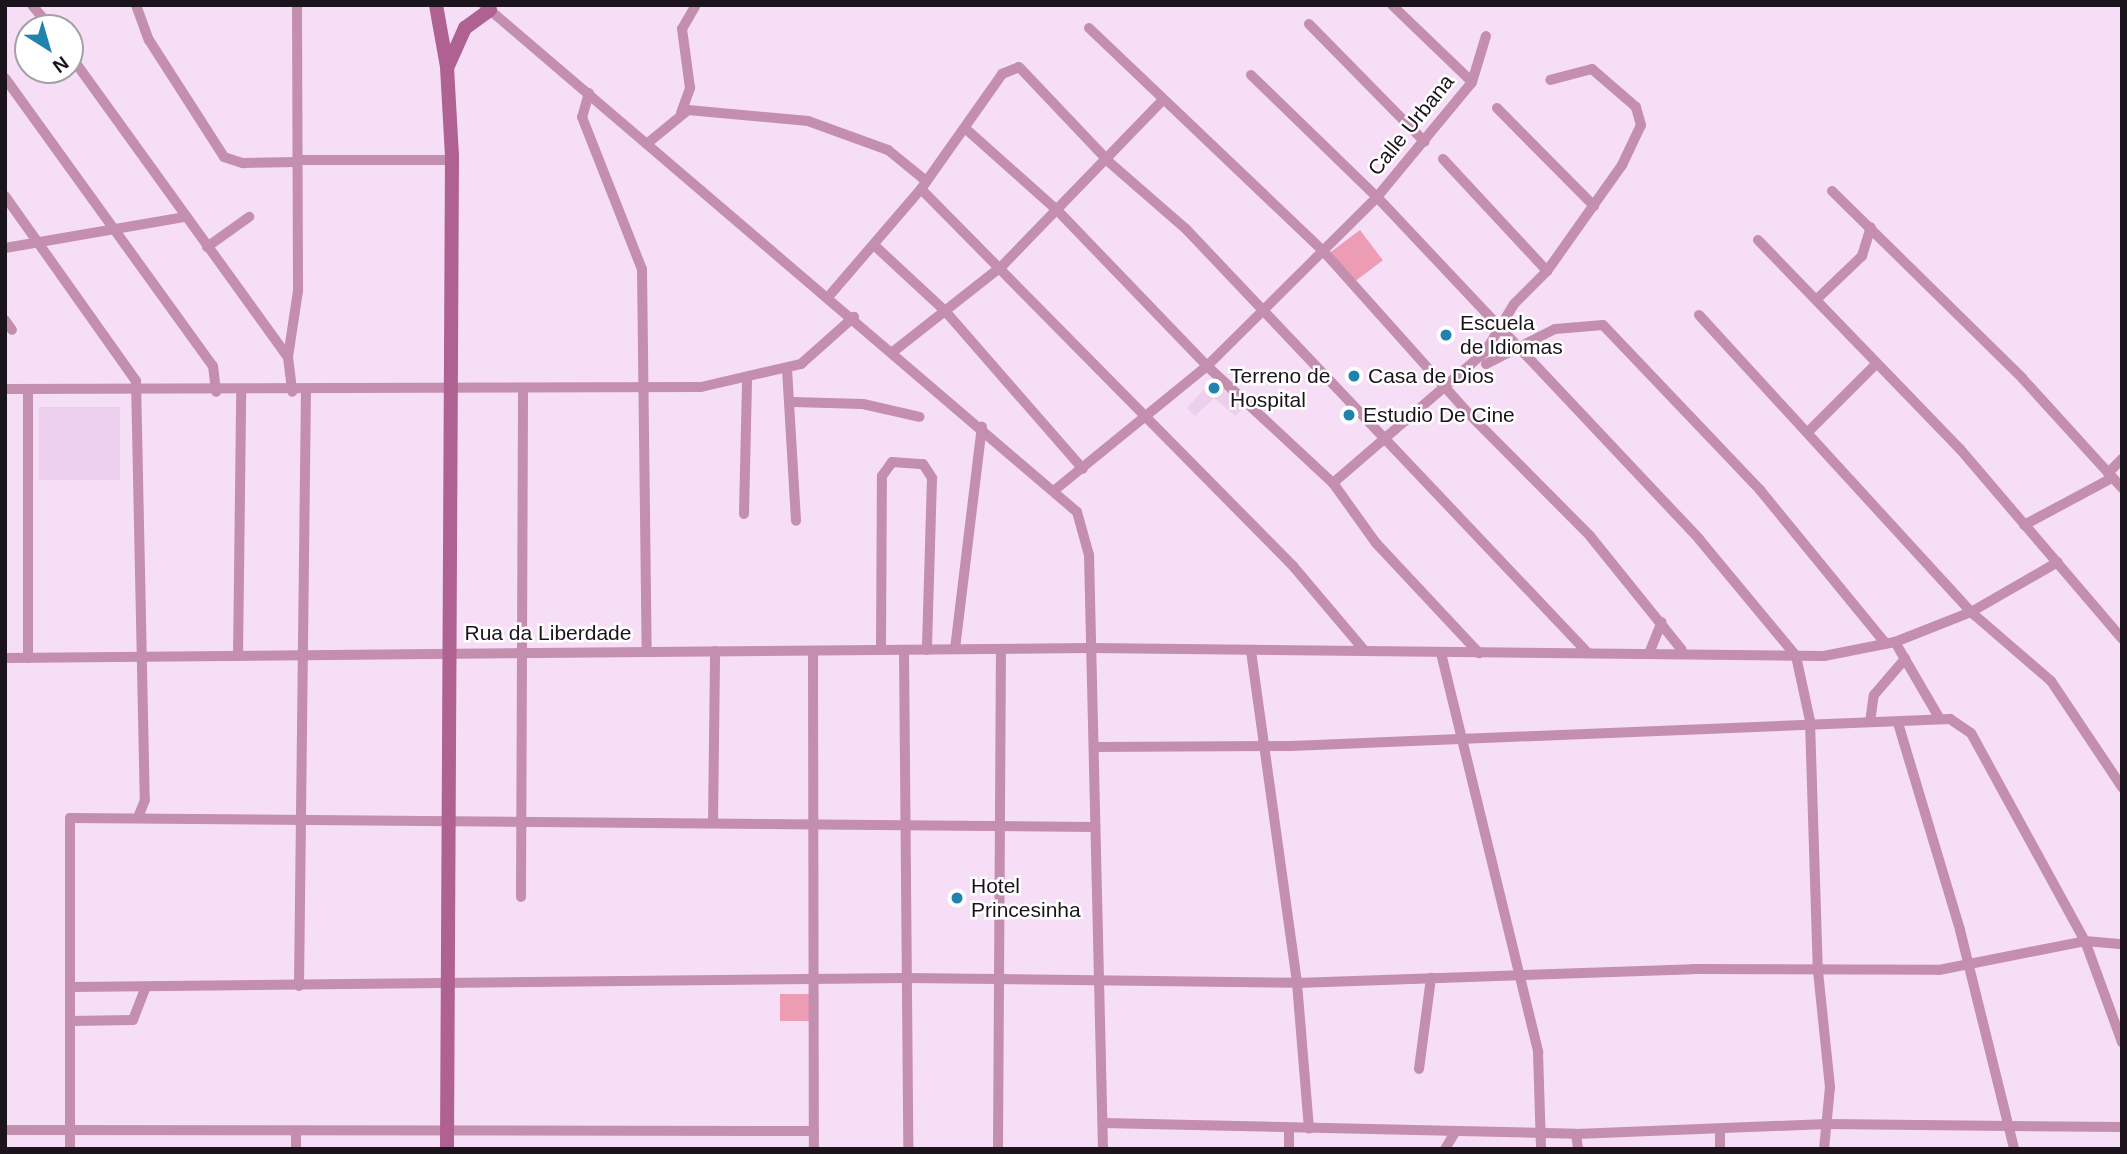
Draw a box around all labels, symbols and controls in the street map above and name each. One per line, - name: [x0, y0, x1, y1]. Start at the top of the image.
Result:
- north arrow: [14, 14, 84, 84]
- text: N: [49, 52, 73, 77]
- street label: Calle Urbana: [1363, 69, 1459, 181]
- place label: Escuela de Idiomas: [1460, 310, 1563, 360]
- marker: Escuela de Idiomas: [1438, 327, 1454, 343]
- place label: Terreno de Hospital: [1230, 363, 1330, 413]
- place label: Casa de Dios: [1368, 363, 1494, 389]
- marker: Casa de Dios: [1346, 368, 1362, 384]
- marker: Terreno de Hospital: [1204, 378, 1224, 398]
- place label: Estudio De Cine: [1363, 402, 1515, 428]
- marker: Estudio De Cine: [1341, 407, 1357, 423]
- street label: Rua da Liberdade: [465, 620, 631, 646]
- place label: Hotel Princesinha: [971, 873, 1081, 923]
- marker: Hotel Princesinha: [949, 890, 965, 906]

